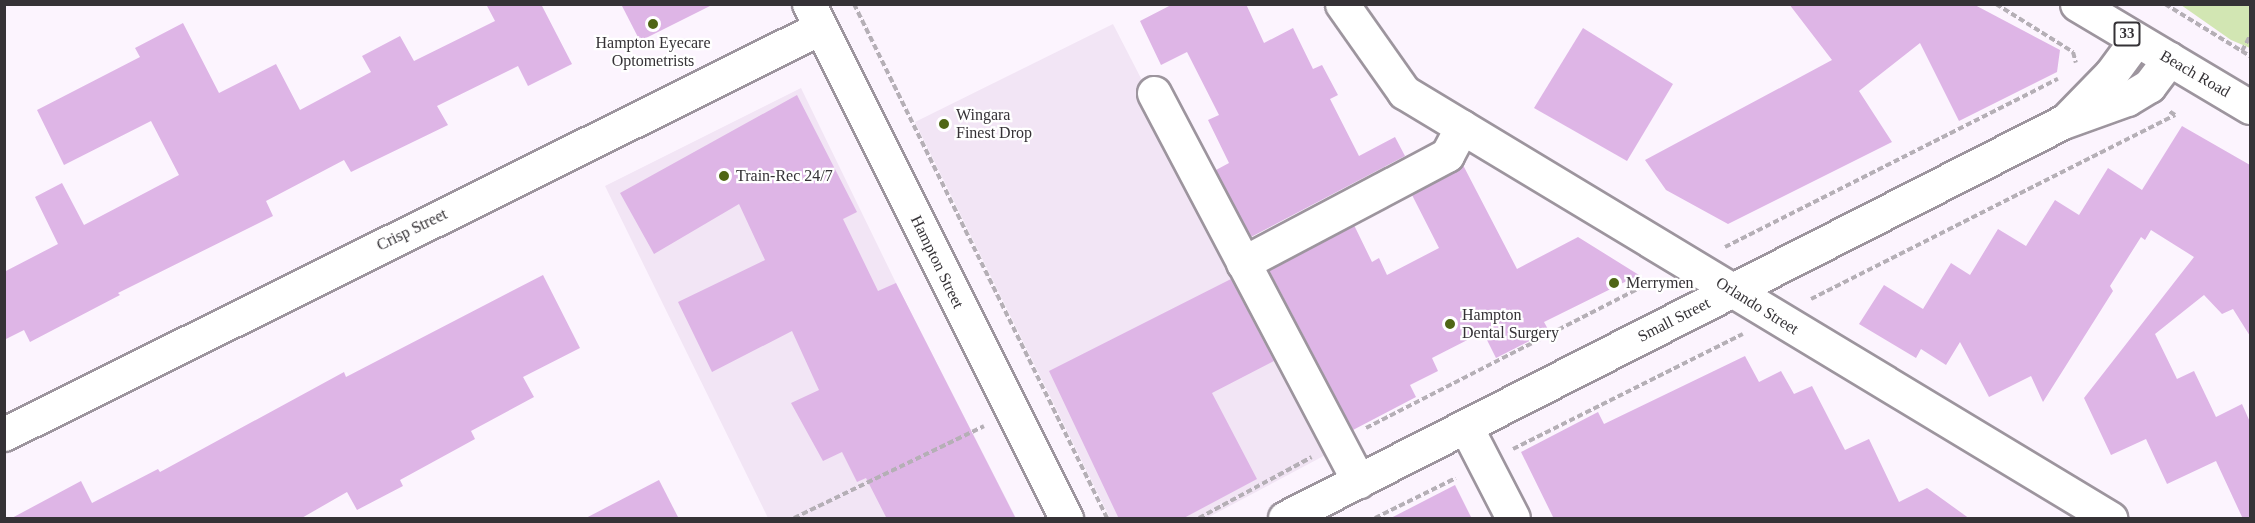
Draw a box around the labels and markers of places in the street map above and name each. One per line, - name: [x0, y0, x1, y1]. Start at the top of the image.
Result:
- marker: Hampton Eyecare Optometrists: [646, 17, 660, 31]
- place label: Hampton Eyecare Optometrists: [595, 33, 711, 71]
- place label: Wingara Finest Drop: [956, 105, 1032, 143]
- marker: Wingara Finest Drop: [937, 117, 951, 131]
- place label: Train-Rec 24/7: [736, 166, 833, 186]
- marker: Train-Rec 24/7: [717, 169, 731, 183]
- place label: Merrymen: [1626, 273, 1694, 293]
- marker: Merrymen: [1607, 276, 1621, 290]
- place label: Hampton Dental Surgery: [1462, 305, 1559, 343]
- marker: Hampton Dental Surgery: [1443, 317, 1457, 331]

